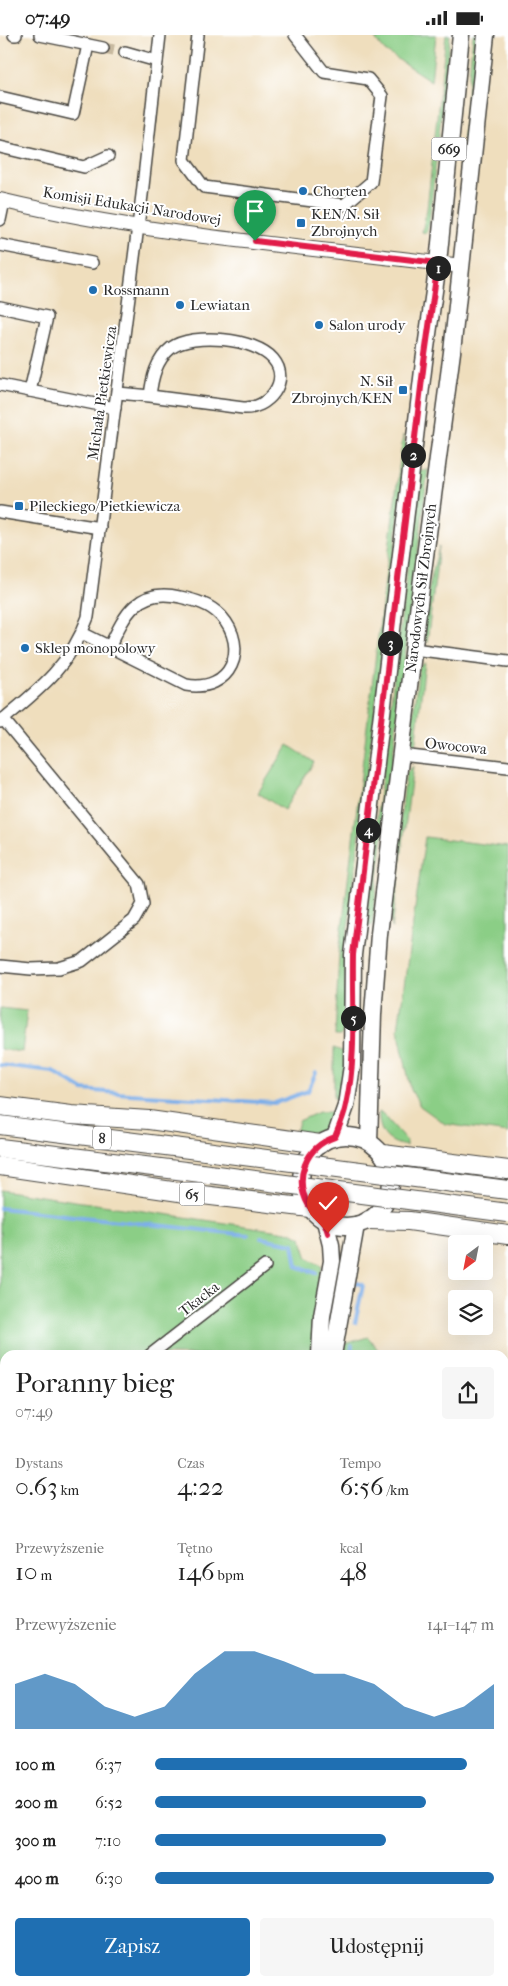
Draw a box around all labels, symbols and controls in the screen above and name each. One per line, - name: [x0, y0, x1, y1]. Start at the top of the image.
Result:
- text: 07:49: [25, 7, 70, 29]
- road number: 669: [432, 137, 466, 161]
- place label: Chorten: [313, 182, 367, 200]
- street label: Komisji Edukacji Narodowej: [42, 183, 222, 229]
- marker: Chorten: [297, 185, 309, 197]
- pin: [234, 190, 276, 241]
- icon: arrive: [241, 197, 269, 225]
- place label: KEN/N. Sił Zbrojnych: [311, 205, 380, 240]
- marker: KEN/N. Sił Zbrojnych: [295, 217, 307, 229]
- pin: 1: [426, 255, 450, 281]
- text: 1: [436, 260, 441, 277]
- place label: Rossmann: [103, 281, 169, 299]
- marker: Rossmann: [87, 284, 99, 296]
- place label: Lewiatan: [190, 296, 250, 314]
- marker: Lewiatan: [174, 299, 186, 311]
- place label: Salon urody: [329, 316, 407, 334]
- marker: Salon urody: [313, 319, 325, 331]
- street label: Michała Pietkiewicza: [84, 324, 120, 461]
- place label: N. Sił Zbrojnych/KEN: [291, 372, 394, 407]
- marker: N. Sił Zbrojnych/KEN: [397, 384, 409, 396]
- pin: 2: [400, 443, 426, 467]
- text: 2: [410, 447, 417, 464]
- place label: Pileckiego/Pietkiewicza: [29, 497, 181, 515]
- marker: Pileckiego/Pietkiewicza: [13, 500, 25, 512]
- street label: Narodowych Sił Zbrojnych: [402, 502, 440, 674]
- pin: 3: [378, 631, 402, 655]
- text: 3: [388, 635, 393, 652]
- place label: Sklep monopolowy: [35, 639, 157, 657]
- marker: Sklep monopolowy: [19, 642, 31, 654]
- street label: Owocowa: [424, 734, 489, 758]
- pin: 4: [356, 817, 380, 843]
- text: 4: [364, 822, 373, 839]
- pin: 5: [340, 1005, 366, 1031]
- text: 5: [350, 1010, 357, 1027]
- road number: 8: [93, 1127, 111, 1149]
- pin: [307, 1182, 349, 1233]
- road number: 65: [180, 1183, 204, 1205]
- icon: check: [314, 1189, 342, 1217]
- north arrow: [448, 1235, 492, 1280]
- map controls: [448, 1235, 493, 1335]
- street label: Tkacka: [175, 1277, 224, 1320]
- button: layers: [448, 1290, 493, 1335]
- text: Poranny bieg: [15, 1366, 174, 1399]
- button: share: [442, 1367, 494, 1419]
- text: 07:49: [15, 1402, 53, 1421]
- text: Dystans: [15, 1455, 63, 1472]
- text: Czas: [177, 1455, 205, 1472]
- text: Tempo: [340, 1455, 381, 1472]
- text: 0.63: [15, 1472, 57, 1501]
- text: 4:22: [177, 1472, 224, 1501]
- text: 6:56: [340, 1472, 384, 1501]
- text: km: [57, 1482, 79, 1499]
- text: /km: [384, 1482, 409, 1499]
- text: Przewyższenie: [15, 1540, 104, 1557]
- text: Tętno: [177, 1540, 213, 1557]
- text: kcal: [340, 1540, 363, 1557]
- text: 10: [15, 1557, 38, 1586]
- text: 146: [177, 1557, 215, 1586]
- text: 48: [340, 1557, 367, 1586]
- text: m: [38, 1567, 52, 1584]
- text: bpm: [215, 1567, 244, 1584]
- text: Przewyższenie: [15, 1615, 117, 1634]
- text: 141–147 m: [427, 1615, 494, 1634]
- text: 100 m: [15, 1755, 55, 1774]
- text: 6:37: [95, 1755, 122, 1774]
- text: 200 m: [15, 1793, 58, 1812]
- text: 6:52: [95, 1793, 123, 1812]
- text: 300 m: [15, 1831, 56, 1850]
- text: 7:10: [95, 1831, 121, 1850]
- text: 400 m: [15, 1869, 59, 1888]
- text: 6:30: [95, 1869, 123, 1888]
- button: Zapisz: [15, 1918, 250, 1976]
- button: Udostępnij: [260, 1918, 494, 1976]

